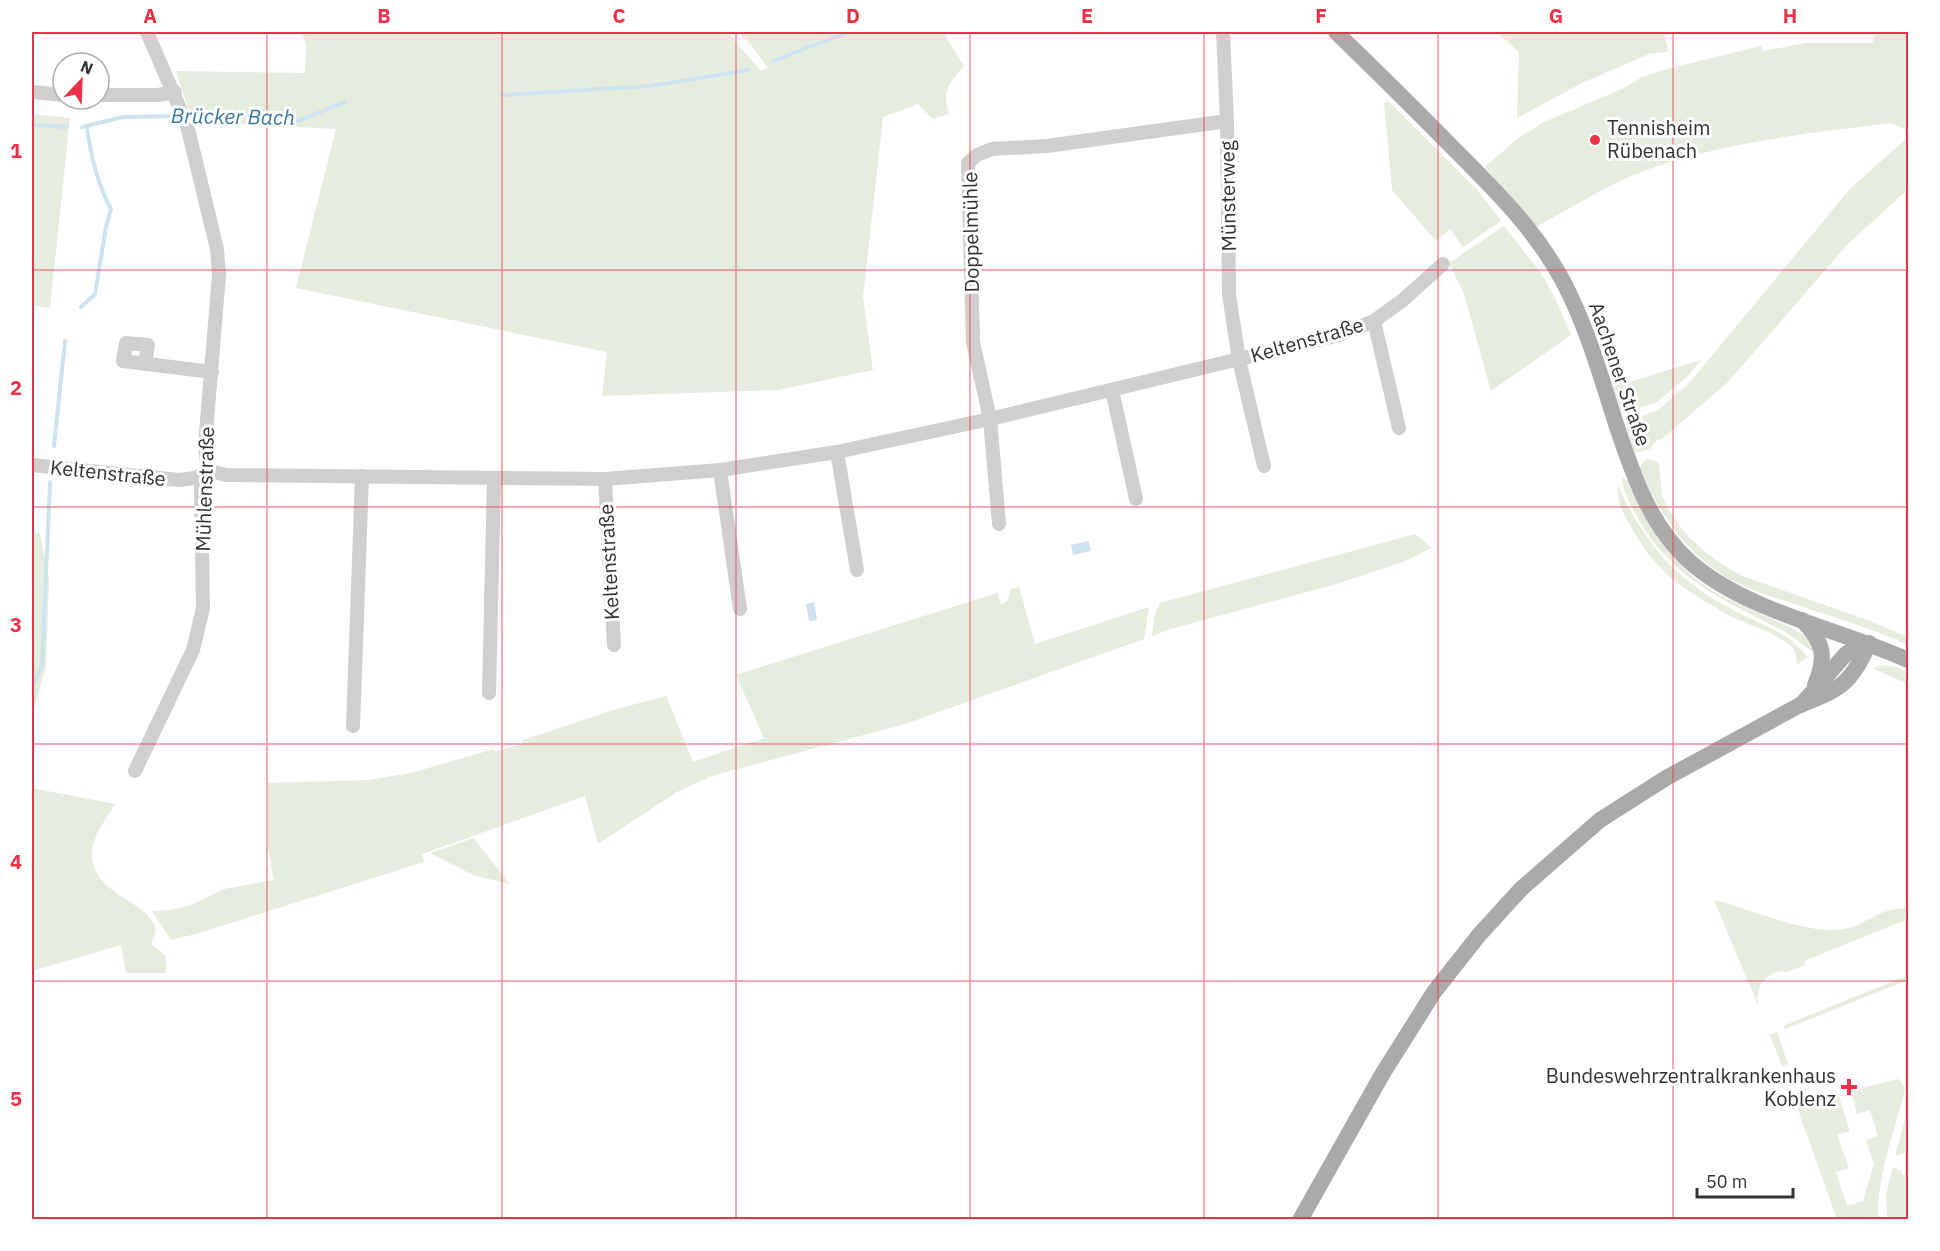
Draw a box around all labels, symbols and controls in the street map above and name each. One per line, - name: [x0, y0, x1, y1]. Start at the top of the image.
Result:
- text: A: [143, 2, 157, 29]
- text: B: [377, 2, 391, 29]
- text: C: [612, 2, 626, 29]
- text: D: [846, 2, 860, 29]
- text: E: [1081, 2, 1093, 29]
- text: F: [1315, 2, 1327, 29]
- text: G: [1549, 2, 1563, 29]
- text: H: [1783, 2, 1797, 29]
- north arrow: [51, 51, 111, 111]
- text: N: [78, 56, 96, 79]
- water label: Brücker Bach: [171, 101, 295, 131]
- place label: Tennisheim Rübenach: [1607, 114, 1710, 164]
- marker: Tennisheim Rübenach: [1588, 133, 1602, 147]
- text: 1: [10, 137, 22, 164]
- street label: Münsterweg: [1213, 140, 1242, 252]
- street label: Doppelmühle: [956, 171, 985, 293]
- street label: Aachener Straße: [1583, 298, 1658, 449]
- street label: Keltenstraße: [1247, 311, 1366, 369]
- text: 2: [10, 374, 22, 401]
- street label: Mühlenstraße: [189, 426, 220, 552]
- street label: Keltenstraße: [49, 453, 167, 492]
- street label: Keltenstraße: [592, 503, 625, 621]
- text: 3: [10, 611, 22, 638]
- text: 4: [10, 848, 22, 875]
- place label: Bundeswehrzentralkrankenhaus Koblenz: [1546, 1062, 1836, 1112]
- marker: Bundeswehrzentralkrankenhaus Koblenz: [1840, 1078, 1858, 1096]
- text: 5: [10, 1085, 22, 1112]
- scale bar: [1697, 1161, 1793, 1199]
- text: 50 m: [1706, 1170, 1748, 1193]

